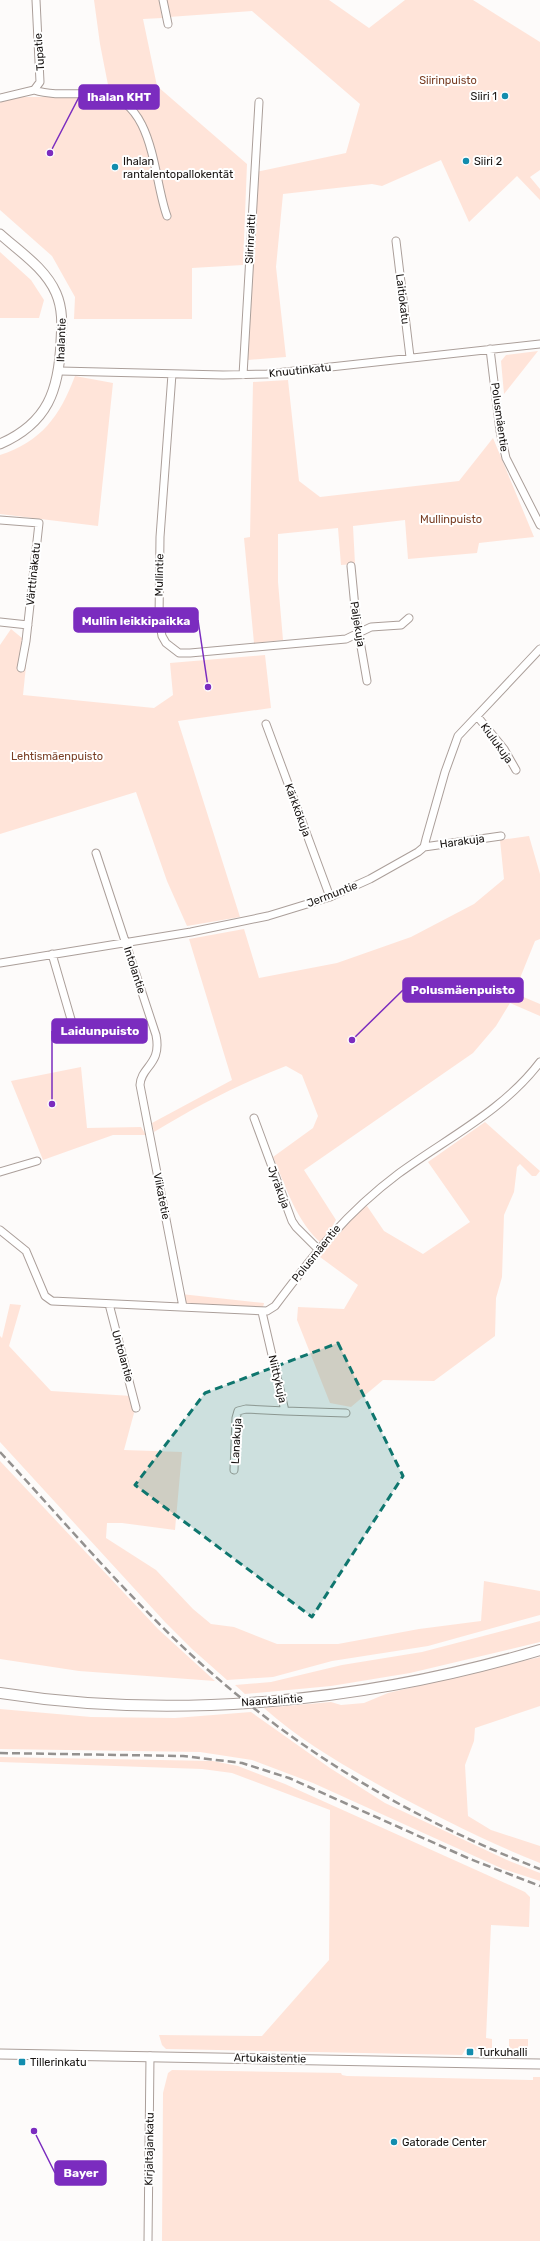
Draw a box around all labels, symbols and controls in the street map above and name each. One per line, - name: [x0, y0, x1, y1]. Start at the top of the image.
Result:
- street label: Tupatie: [32, 33, 47, 71]
- park label: Siirinpuisto: [419, 74, 477, 87]
- callout: Ihalan KHT: [79, 85, 159, 109]
- text: Ihalan KHT: [87, 90, 151, 104]
- place label: Siiri 1: [471, 90, 497, 103]
- marker: Siiri 1: [500, 91, 510, 101]
- place label: Ihalan rantalentopallokentät: [123, 155, 234, 181]
- place label: Siiri 2: [474, 155, 502, 168]
- marker: Siiri 2: [461, 156, 471, 166]
- marker: Ihalan rantalentopallokentät: [110, 162, 120, 172]
- street label: Siirinraitti: [243, 214, 258, 264]
- street label: Laitiokatu: [393, 273, 412, 325]
- street label: Ihalantie: [54, 318, 69, 362]
- street label: Knuutinkatu: [268, 361, 332, 380]
- street label: Polusmäentie: [488, 382, 511, 453]
- park label: Mullinpuisto: [420, 513, 482, 526]
- street label: Värttinäkatu: [24, 542, 43, 606]
- street label: Mullintie: [153, 553, 166, 597]
- street label: Paljekuja: [347, 600, 368, 648]
- callout: Mullin leikkipaikka: [74, 608, 198, 632]
- text: Mullin leikkipaikka: [82, 614, 190, 628]
- street label: Kiulukuja: [478, 721, 515, 766]
- park label: Lehtismäenpuisto: [11, 750, 103, 763]
- street label: Kärkkökuja: [282, 782, 313, 838]
- street label: Harakuja: [439, 832, 485, 851]
- street label: Jermuntie: [305, 879, 359, 910]
- street label: Intolantie: [121, 945, 148, 995]
- callout: Polusmäenpuisto: [403, 978, 523, 1002]
- text: Polusmäenpuisto: [411, 983, 515, 997]
- callout: Laidunpuisto: [52, 1019, 147, 1043]
- text: Laidunpuisto: [61, 1024, 139, 1038]
- street label: Jyräkuja: [265, 1164, 292, 1210]
- street label: Viikatetie: [151, 1171, 172, 1221]
- street label: Polusmäentie: [289, 1222, 343, 1285]
- street label: Untolantie: [109, 1329, 136, 1384]
- street label: Niittykuja: [266, 1354, 289, 1404]
- street label: Lanakuja: [229, 1418, 244, 1464]
- street label: Naantalintie: [241, 1692, 303, 1709]
- place label: Turkuhalli: [478, 2046, 527, 2059]
- marker: Turkuhalli: [465, 2047, 475, 2057]
- street label: Artukaistentie: [234, 2051, 306, 2066]
- place label: Tillerinkatu: [30, 2056, 87, 2069]
- marker: Tillerinkatu: [17, 2057, 27, 2067]
- street label: Kirjaltajankatu: [142, 2112, 157, 2186]
- place label: Gatorade Center: [402, 2136, 487, 2149]
- marker: Gatorade Center: [389, 2137, 399, 2147]
- callout: Bayer: [55, 2161, 106, 2185]
- text: Bayer: [64, 2166, 99, 2180]

